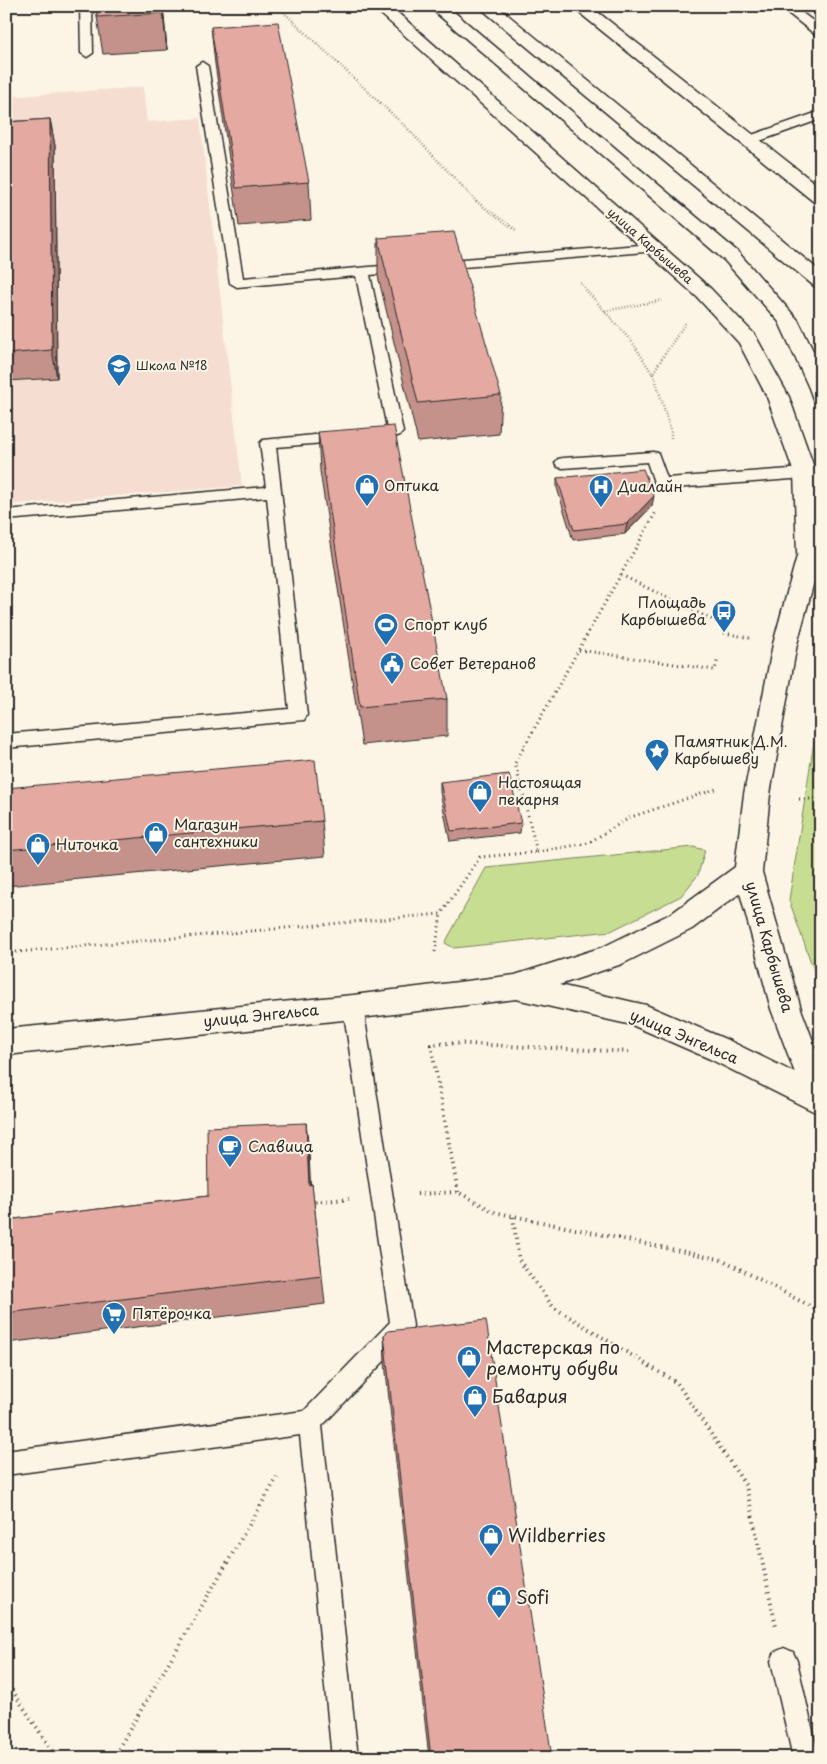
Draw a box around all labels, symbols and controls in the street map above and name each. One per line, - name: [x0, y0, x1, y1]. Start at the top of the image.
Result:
- street label: улица Карбышева: [604, 203, 698, 288]
- school or university icon: Школа №18: [106, 353, 132, 387]
- place label: Школа №18: [136, 356, 207, 374]
- shop icon: Оптика: [354, 473, 380, 507]
- place label: Оптика: [384, 473, 440, 496]
- hospital icon: Диалайн: [588, 474, 614, 508]
- place label: Диалайн: [617, 474, 683, 497]
- place label: Площадь Карбышева: [620, 590, 707, 630]
- bus stop icon: Площадь Карбышева: [711, 599, 737, 633]
- sports icon: Спорт клуб: [373, 612, 399, 646]
- place label: Спорт клуб: [404, 612, 488, 635]
- public building icon: Совет Ветеранов: [379, 651, 405, 685]
- place label: Совет Ветеранов: [410, 651, 536, 674]
- place label: Памятник Д.М. Карбышеву: [674, 729, 788, 769]
- place icon: Памятник Д.М. Карбышеву: [644, 738, 670, 772]
- place label: Настоящая пекарня: [498, 770, 582, 810]
- shop icon: Настоящая пекарня: [467, 779, 493, 813]
- place label: Магазин сантехники: [174, 812, 258, 852]
- shop icon: Магазин сантехники: [143, 821, 169, 855]
- shop icon: Ниточка: [25, 832, 51, 866]
- place label: Ниточка: [56, 832, 119, 855]
- street label: улица Карбышева: [741, 878, 800, 1015]
- street label: улица Энгельса: [202, 997, 320, 1032]
- street label: улица Энгельса: [627, 1002, 743, 1069]
- cafe icon: Славица: [217, 1134, 243, 1168]
- place label: Славица: [248, 1134, 314, 1157]
- supermarket icon: Пятёрочка: [101, 1301, 127, 1335]
- place label: Пятёрочка: [132, 1301, 212, 1324]
- place label: Мастерская по ремонту обуви: [486, 1333, 620, 1381]
- shop icon: Мастерская по ремонту обуви: [456, 1345, 482, 1379]
- place label: Бавария: [492, 1382, 568, 1409]
- shop icon: Бавария: [462, 1384, 488, 1418]
- place label: Wildberries: [508, 1521, 606, 1548]
- shop icon: Wildberries: [478, 1523, 504, 1557]
- place label: Sofi: [516, 1583, 549, 1610]
- shop icon: Sofi: [486, 1585, 512, 1619]

